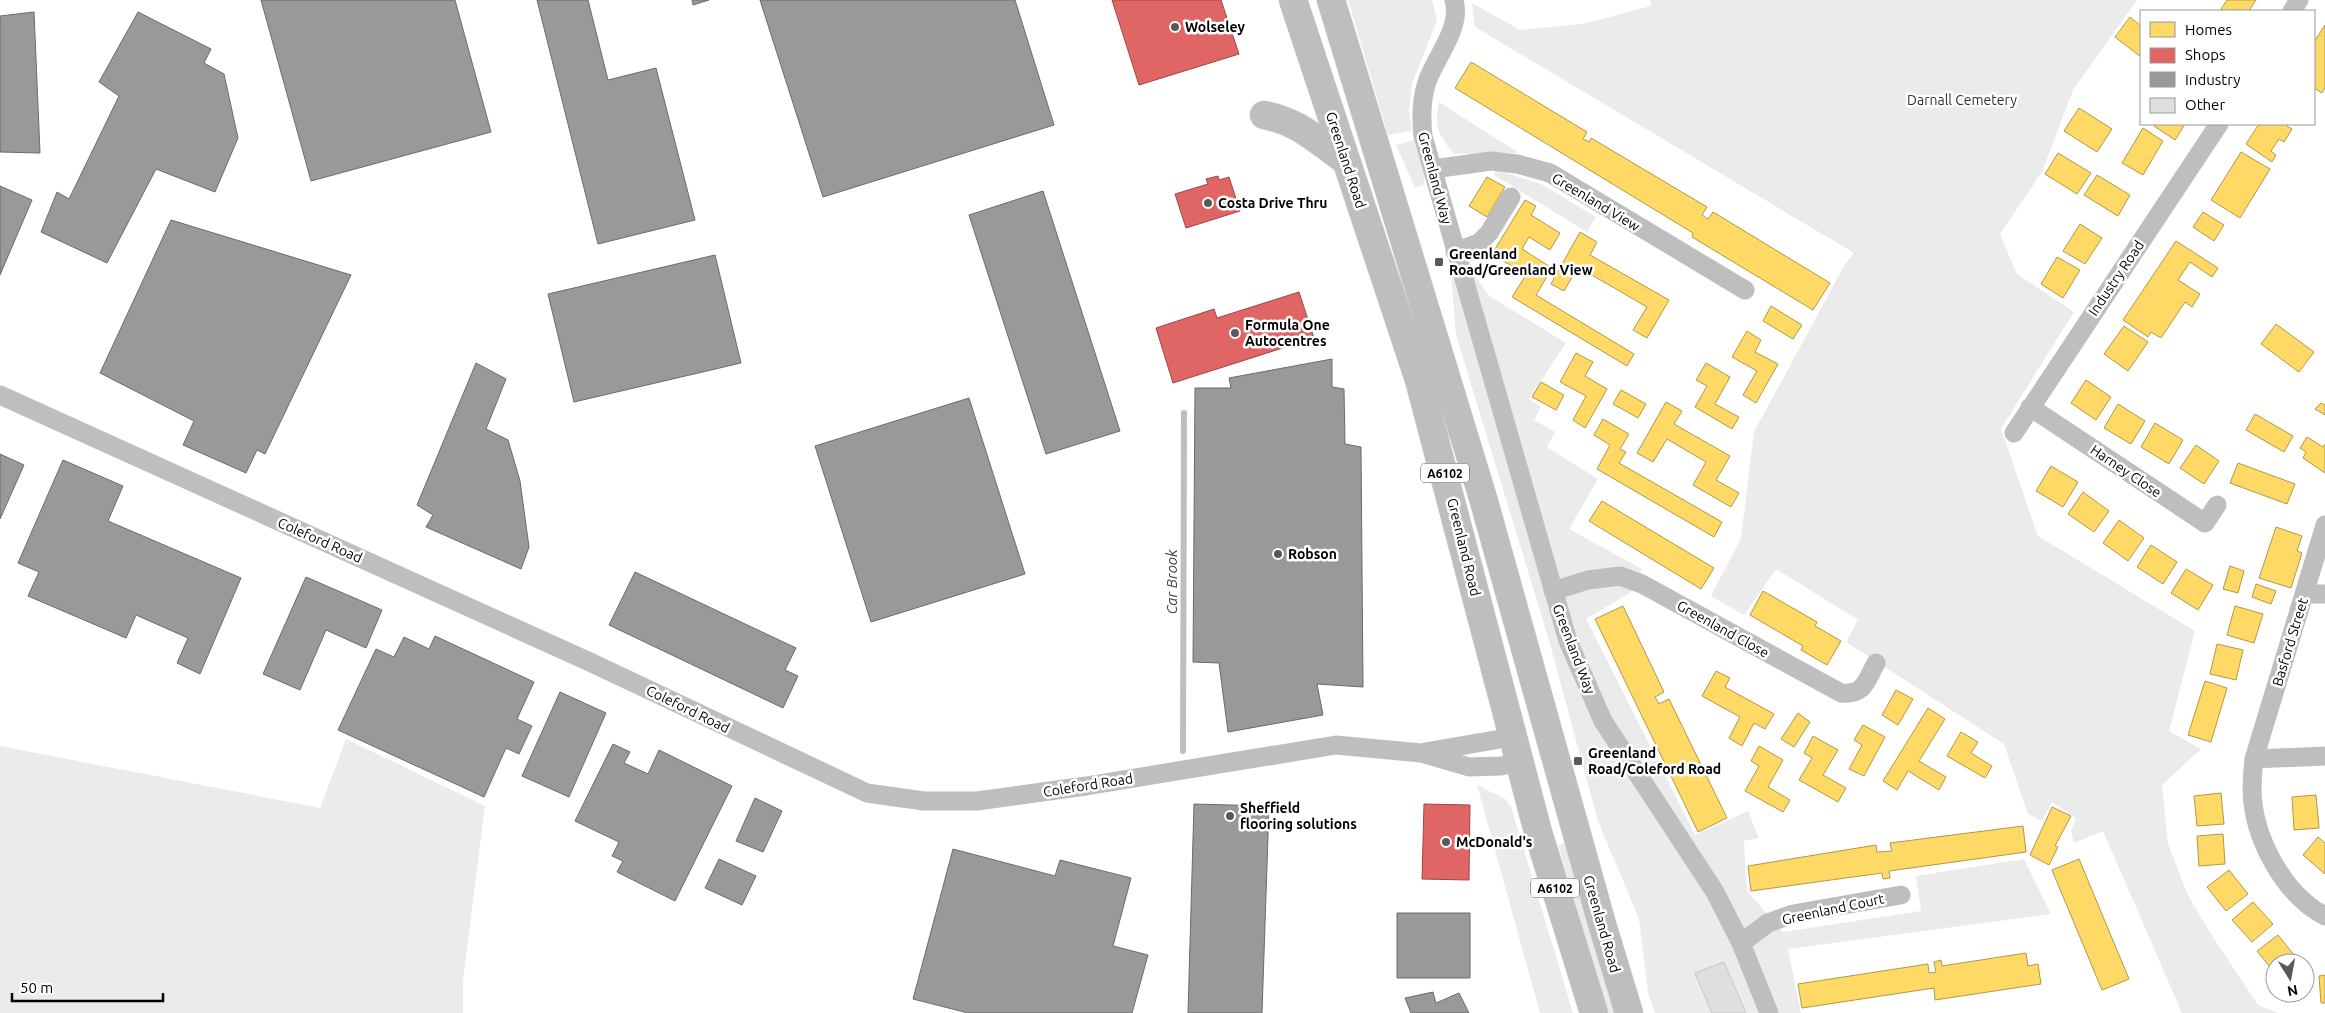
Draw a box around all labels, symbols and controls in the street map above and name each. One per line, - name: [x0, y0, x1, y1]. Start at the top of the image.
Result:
- legend: [2140, 10, 2315, 125]
- place label: Wolseley: [1185, 19, 1245, 35]
- marker: Wolseley: [1169, 21, 1181, 33]
- text: Homes: [2185, 21, 2232, 38]
- text: Shops: [2185, 46, 2226, 63]
- text: Industry: [2185, 71, 2240, 88]
- park label: Darnall Cemetery: [1907, 92, 2017, 108]
- text: Other: [2185, 96, 2225, 113]
- street label: Greenland Road: [1323, 110, 1369, 210]
- street label: Greenland Way: [1415, 130, 1455, 226]
- street label: Greenland View: [1549, 169, 1643, 235]
- place label: Costa Drive Thru: [1218, 195, 1328, 211]
- marker: Costa Drive Thru: [1202, 197, 1214, 209]
- street label: Industry Road: [2085, 237, 2147, 319]
- place label: Greenland Road/Greenland View: [1449, 246, 1593, 278]
- marker: Greenland Road/Greenland View: [1433, 256, 1445, 268]
- place label: Formula One Autocentres: [1245, 317, 1330, 349]
- marker: Formula One Autocentres: [1229, 327, 1241, 339]
- street label: Harney Close: [2087, 441, 2165, 501]
- road number: A6102: [1421, 463, 1469, 482]
- street label: Greenland Road: [1444, 496, 1484, 598]
- street label: Coleford Road: [275, 514, 365, 566]
- place label: Robson: [1288, 546, 1337, 562]
- marker: Robson: [1272, 548, 1284, 560]
- water label: Car Brook: [1163, 549, 1180, 615]
- street label: Basford Street: [2269, 595, 2311, 688]
- street label: Greenland Close: [1674, 597, 1772, 661]
- street label: Greenland Way: [1550, 602, 1599, 696]
- street label: Coleford Road: [644, 682, 732, 736]
- place label: Greenland Road/Coleford Road: [1588, 745, 1721, 777]
- marker: Greenland Road/Coleford Road: [1572, 755, 1584, 767]
- street label: Coleford Road: [1042, 770, 1134, 800]
- place label: Sheffield flooring solutions: [1240, 800, 1357, 832]
- marker: Sheffield flooring solutions: [1224, 810, 1236, 822]
- place label: McDonald's: [1456, 834, 1533, 850]
- marker: McDonald's: [1440, 836, 1452, 848]
- street label: Greenland Road: [1580, 873, 1624, 975]
- road number: A6102: [1531, 878, 1579, 898]
- street label: Greenland Court: [1781, 890, 1886, 928]
- north arrow: [2265, 953, 2315, 1003]
- scale bar: [12, 970, 164, 1002]
- text: 50 m: [20, 979, 53, 996]
- text: N: [2286, 982, 2299, 1000]

